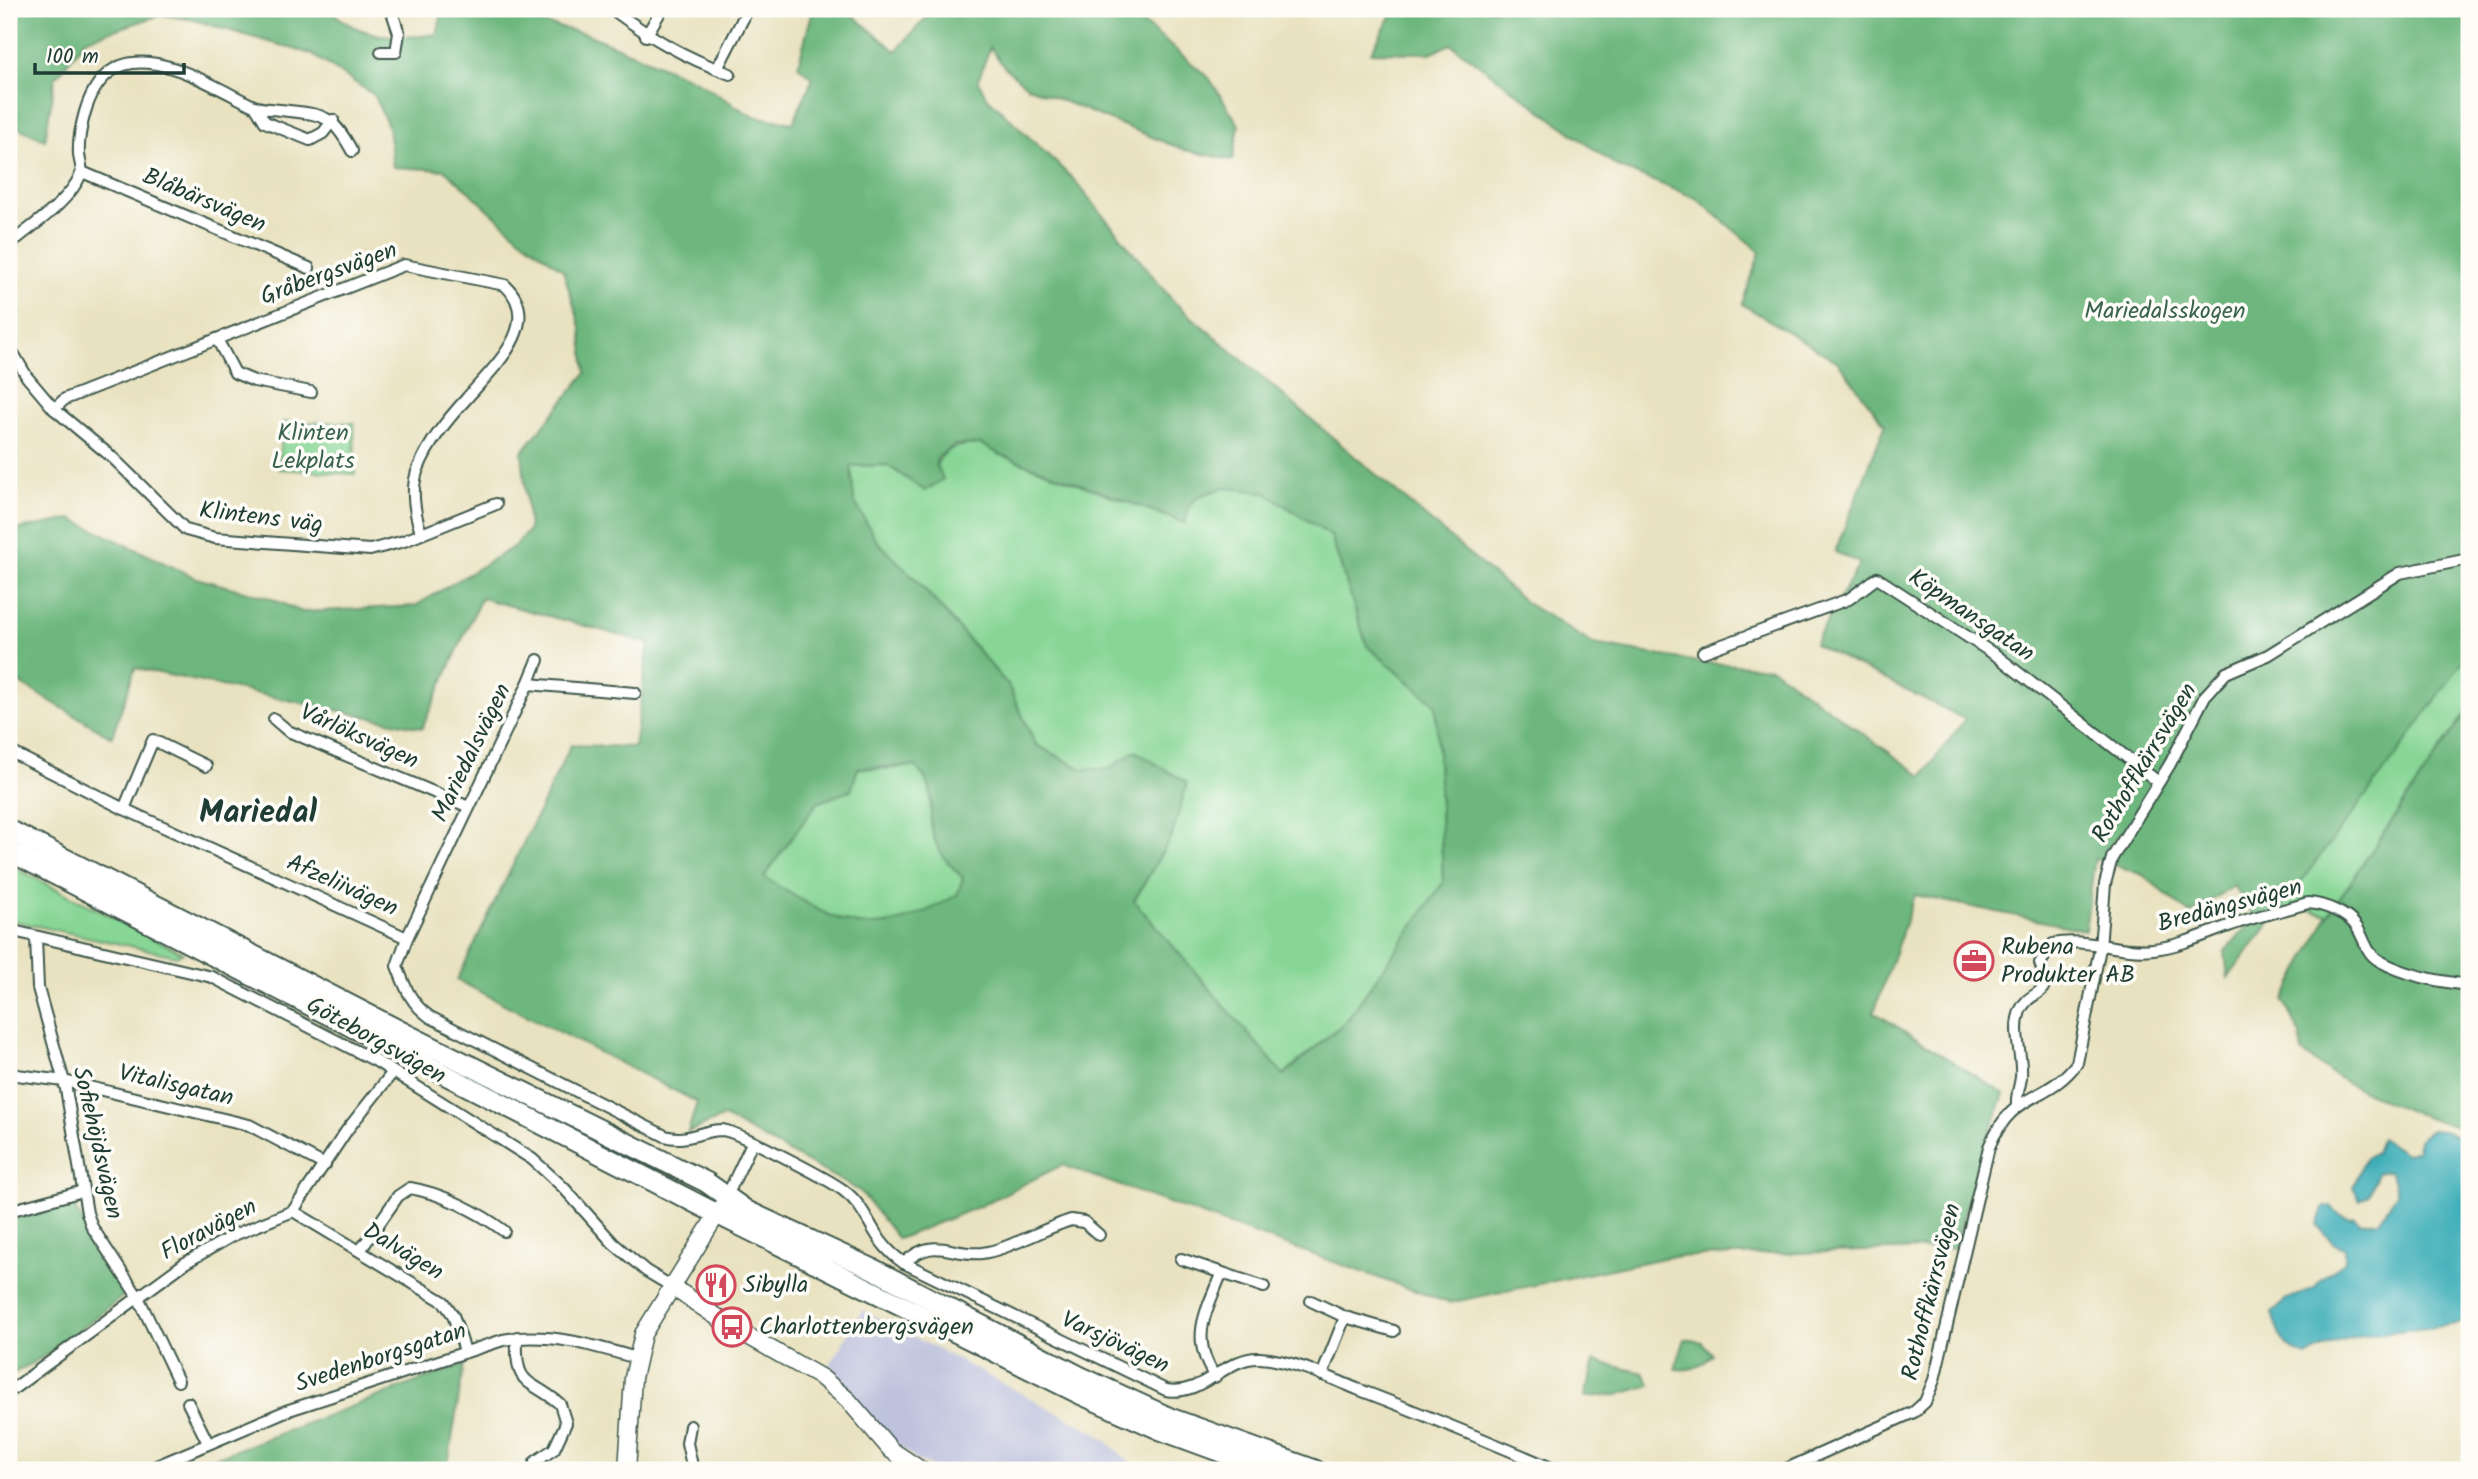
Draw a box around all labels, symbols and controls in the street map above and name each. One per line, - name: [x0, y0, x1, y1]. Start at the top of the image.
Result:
- scale bar: [35, 32, 184, 76]
- text: 100 m: [46, 41, 99, 74]
- street label: Blåbärsvägen: [136, 157, 272, 245]
- street label: Gråbergsvägen: [255, 231, 403, 317]
- park label: Mariedalsskogen: [2084, 292, 2246, 331]
- park label: Klinten Lekplats: [271, 414, 355, 481]
- street label: Klintens väg: [197, 491, 325, 545]
- street label: Köpmansgatan: [1900, 559, 2042, 673]
- street label: Rothoffkärrsvägen: [2082, 675, 2208, 851]
- street label: Mariedalsvägen: [421, 677, 523, 829]
- street label: Vårlöksvägen: [293, 693, 425, 781]
- district label: Mariedal: [199, 788, 318, 839]
- street label: Afzeliivägen: [280, 844, 404, 928]
- street label: Bredängsvägen: [2153, 868, 2307, 944]
- place label: Rubena Produkter AB: [2001, 928, 2135, 995]
- office icon: Rubena Produkter AB: [1953, 940, 1995, 982]
- street label: Göteborgsvägen: [299, 986, 453, 1096]
- street label: Vitalisgatan: [115, 1054, 237, 1118]
- street label: Sofiehöjdsvägen: [61, 1063, 133, 1223]
- street label: Floravägen: [154, 1188, 264, 1272]
- street label: Rothoffkärrsvägen: [1891, 1199, 1973, 1385]
- street label: Dalvägen: [355, 1212, 451, 1292]
- restaurant icon: Sibylla: [695, 1264, 737, 1306]
- place label: Sibylla: [743, 1266, 808, 1305]
- street label: Varsjövägen: [1054, 1301, 1176, 1385]
- bus stop icon: Charlottenbergsvägen: [711, 1306, 753, 1348]
- place label: Charlottenbergsvägen: [759, 1308, 974, 1347]
- street label: Svedenborgsgatan: [290, 1312, 472, 1404]

